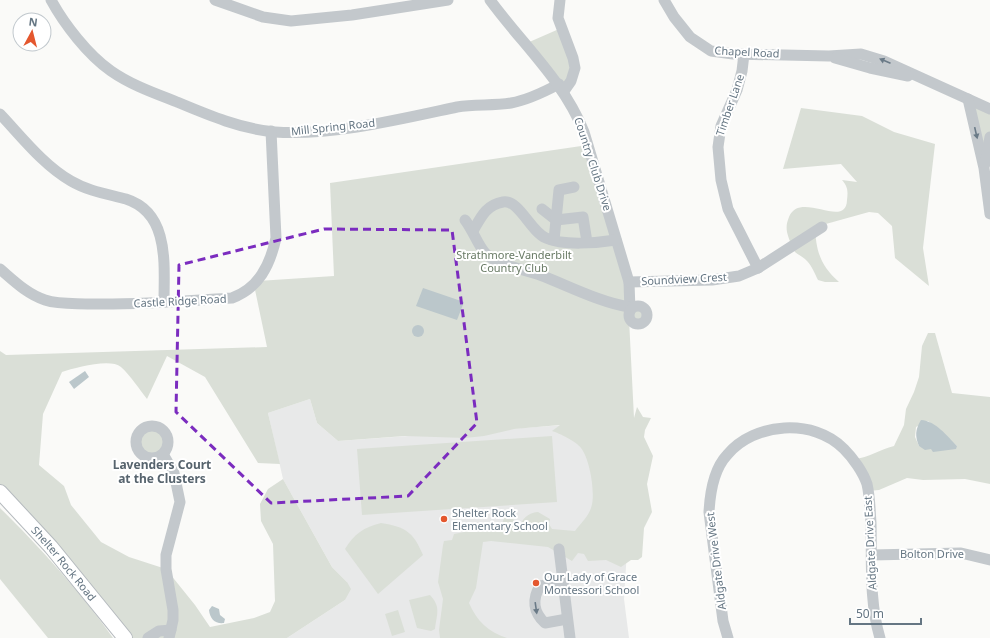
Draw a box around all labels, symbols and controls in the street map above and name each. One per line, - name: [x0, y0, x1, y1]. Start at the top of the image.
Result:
- north arrow: [12, 12, 52, 52]
- text: N: [28, 14, 39, 30]
- street label: Chapel Road: [714, 42, 780, 61]
- one-way arrow: [879, 58, 891, 64]
- street label: Timber Lane: [712, 72, 747, 138]
- street label: Mill Spring Road: [290, 115, 376, 138]
- street label: Country Club Drive: [571, 115, 616, 213]
- one-way arrow: [973, 127, 979, 140]
- park label: Strathmore-Vanderbilt Country Club: [456, 247, 572, 275]
- street label: Soundview Crest: [641, 269, 727, 288]
- street label: Castle Ridge Road: [133, 291, 227, 310]
- district label: Lavenders Court at the Clusters: [113, 456, 211, 487]
- street label: Aldgate Drive East: [860, 496, 879, 590]
- place label: Shelter Rock Elementary School: [452, 505, 548, 533]
- street label: Aldgate Drive West: [702, 511, 729, 611]
- marker: Shelter Rock Elementary School: [439, 514, 449, 524]
- street label: Shelter Rock Road: [28, 523, 100, 604]
- street label: Bolton Drive: [900, 546, 964, 561]
- place label: Our Lady of Grace Montessori School: [544, 569, 639, 597]
- marker: Our Lady of Grace Montessori School: [531, 578, 541, 588]
- scale bar: [850, 600, 921, 626]
- one-way arrow: [533, 602, 539, 615]
- text: 50 m: [856, 605, 884, 622]

